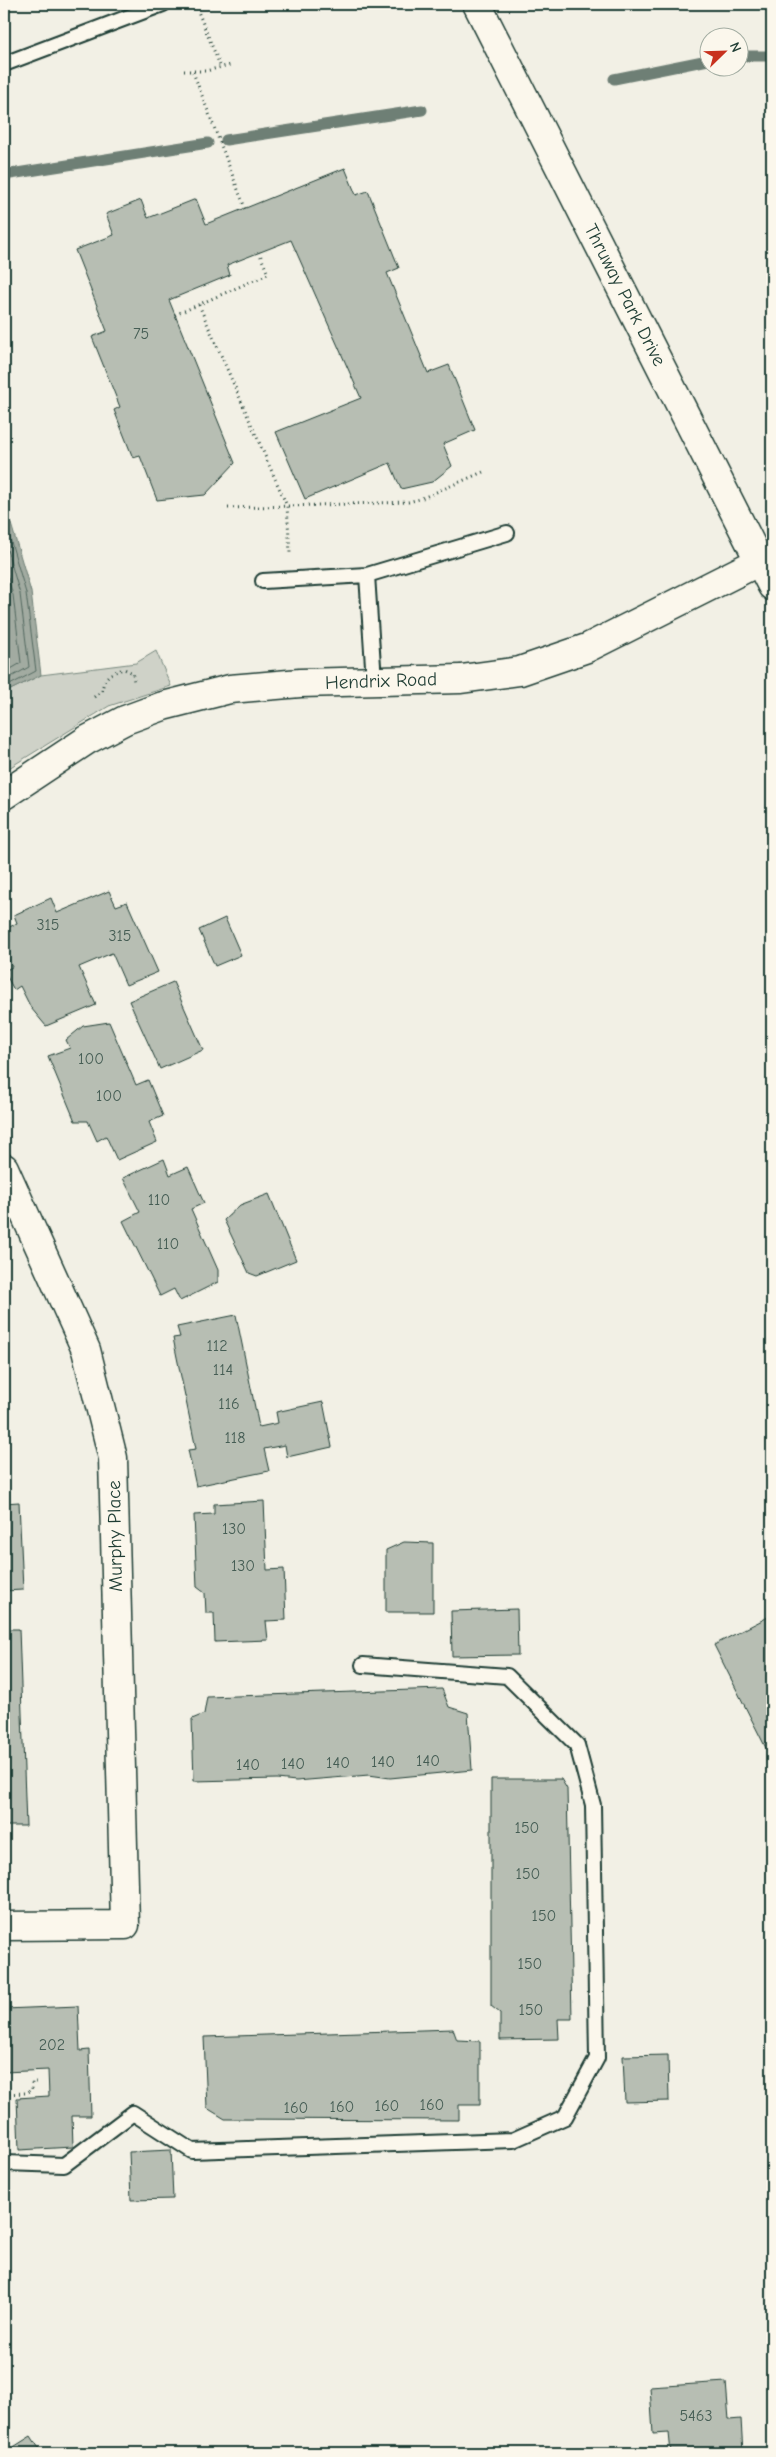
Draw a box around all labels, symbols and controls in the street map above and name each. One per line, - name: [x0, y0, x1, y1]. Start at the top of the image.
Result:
- north arrow: [698, 28, 748, 78]
- text: N: [726, 40, 745, 55]
- street label: Thruway Park Drive: [580, 220, 670, 370]
- house number: 75: [133, 325, 149, 343]
- street label: Hendrix Road: [325, 668, 437, 694]
- house number: 315: [36, 916, 60, 934]
- house number: 315: [108, 927, 132, 945]
- house number: 100: [78, 1050, 104, 1068]
- house number: 100: [96, 1087, 122, 1105]
- house number: 110: [148, 1191, 170, 1209]
- house number: 110: [157, 1235, 179, 1253]
- house number: 112: [206, 1337, 228, 1355]
- house number: 114: [213, 1361, 233, 1379]
- house number: 116: [218, 1395, 240, 1413]
- house number: 118: [225, 1429, 245, 1447]
- street label: Murphy Place: [103, 1480, 127, 1592]
- house number: 130: [222, 1520, 246, 1538]
- house number: 130: [231, 1557, 255, 1575]
- house number: 140: [416, 1752, 440, 1770]
- house number: 140: [371, 1753, 395, 1771]
- house number: 140: [326, 1754, 350, 1772]
- house number: 140: [281, 1755, 305, 1773]
- house number: 140: [236, 1756, 260, 1774]
- house number: 150: [515, 1819, 539, 1837]
- house number: 150: [516, 1865, 540, 1883]
- house number: 150: [532, 1907, 556, 1925]
- house number: 150: [518, 1955, 542, 1973]
- house number: 150: [519, 2001, 543, 2019]
- house number: 202: [39, 2036, 65, 2054]
- house number: 160: [420, 2096, 444, 2114]
- house number: 160: [375, 2097, 399, 2115]
- house number: 160: [330, 2098, 354, 2116]
- house number: 160: [284, 2099, 308, 2117]
- house number: 5463: [679, 2407, 713, 2425]

